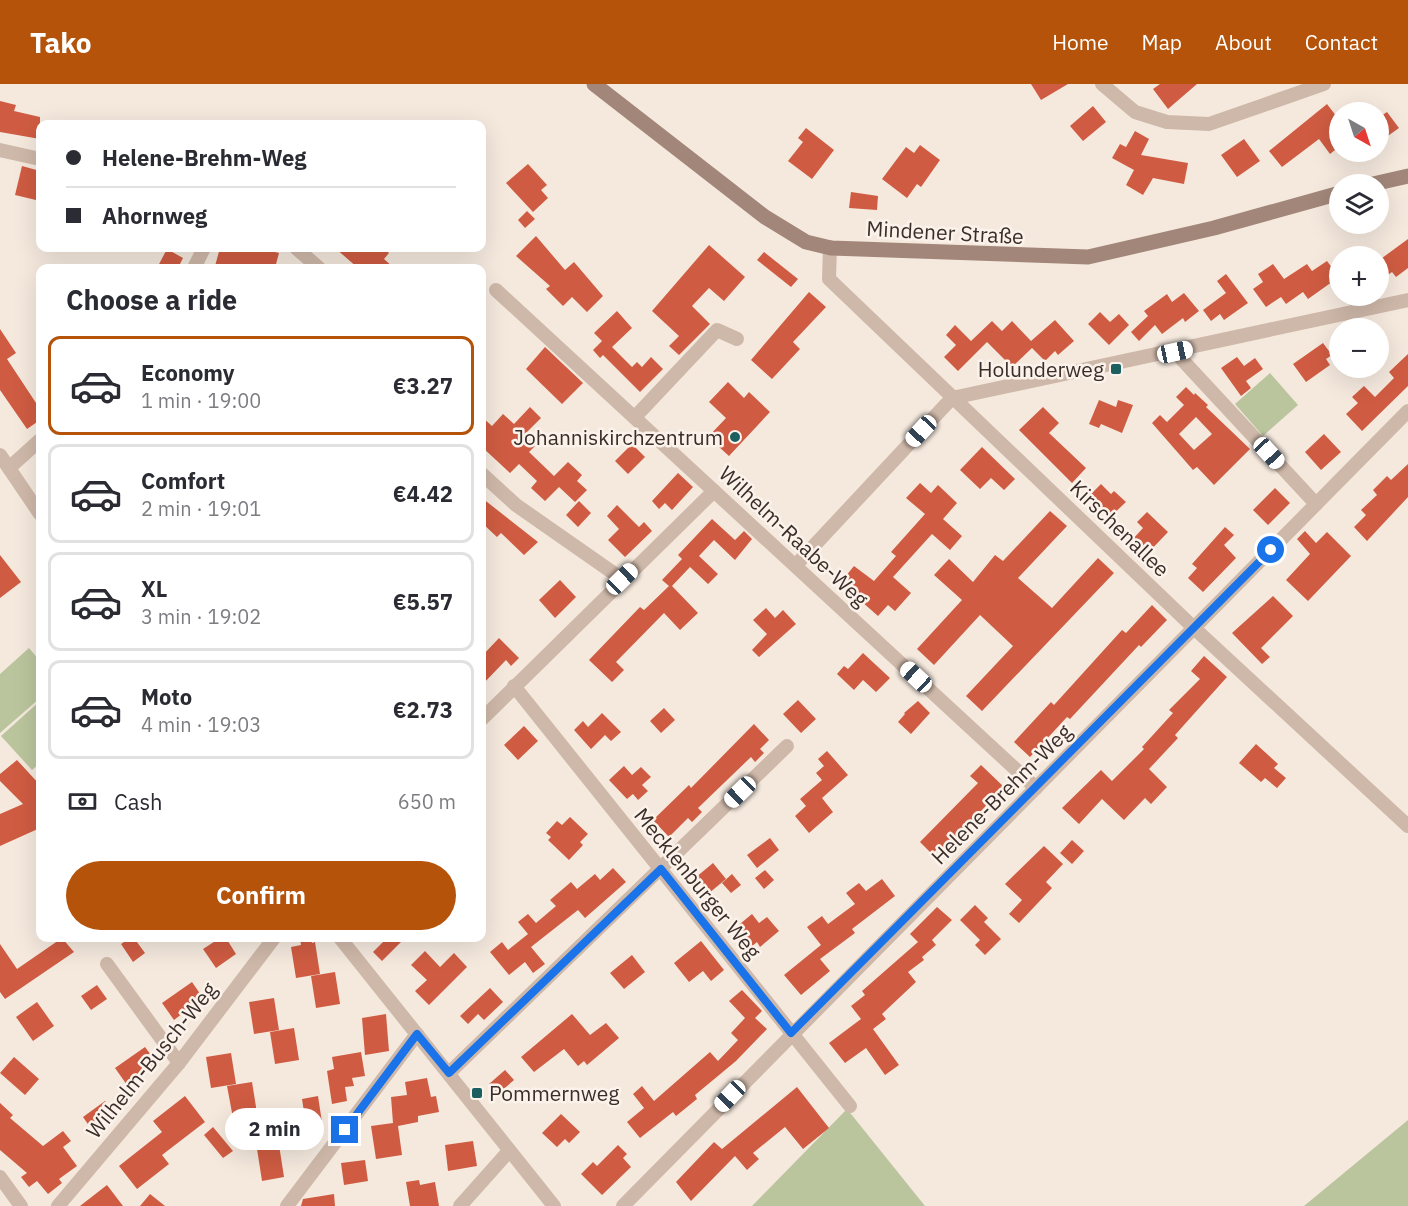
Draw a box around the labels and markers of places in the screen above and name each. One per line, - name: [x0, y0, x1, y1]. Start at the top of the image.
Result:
- place label: Holunderweg: [978, 355, 1104, 383]
- marker: Holunderweg: [1109, 362, 1123, 376]
- place label: Johanniskirchzentrum: [513, 423, 723, 451]
- marker: Johanniskirchzentrum: [728, 430, 742, 444]
- place label: Pommernweg: [489, 1079, 619, 1107]
- marker: Pommernweg: [470, 1086, 484, 1100]

